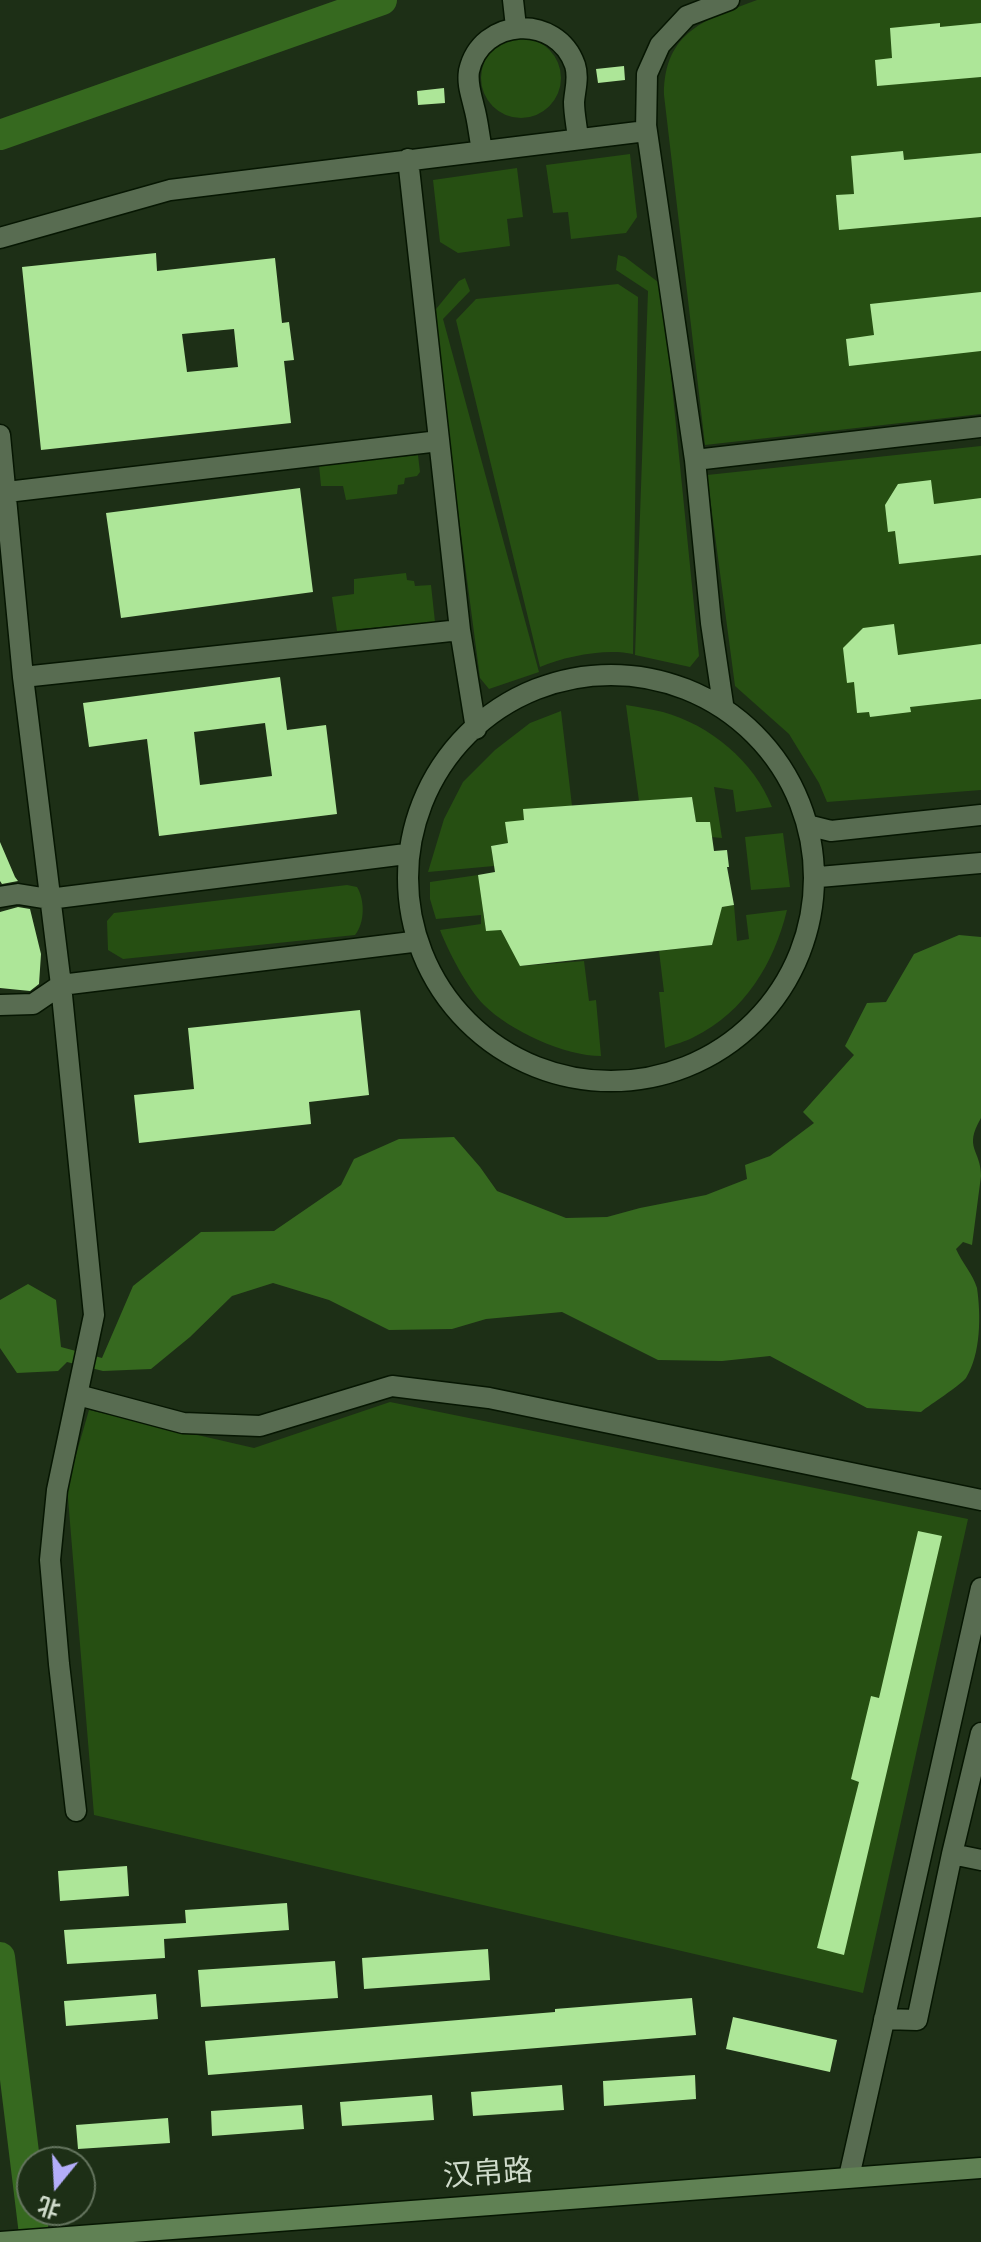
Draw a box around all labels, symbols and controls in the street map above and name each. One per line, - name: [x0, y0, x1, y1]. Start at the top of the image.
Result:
- north arrow: [16, 2146, 96, 2226]
- street label: 汉帛路: [442, 2154, 534, 2196]
- text: 北: [34, 2191, 64, 2224]

